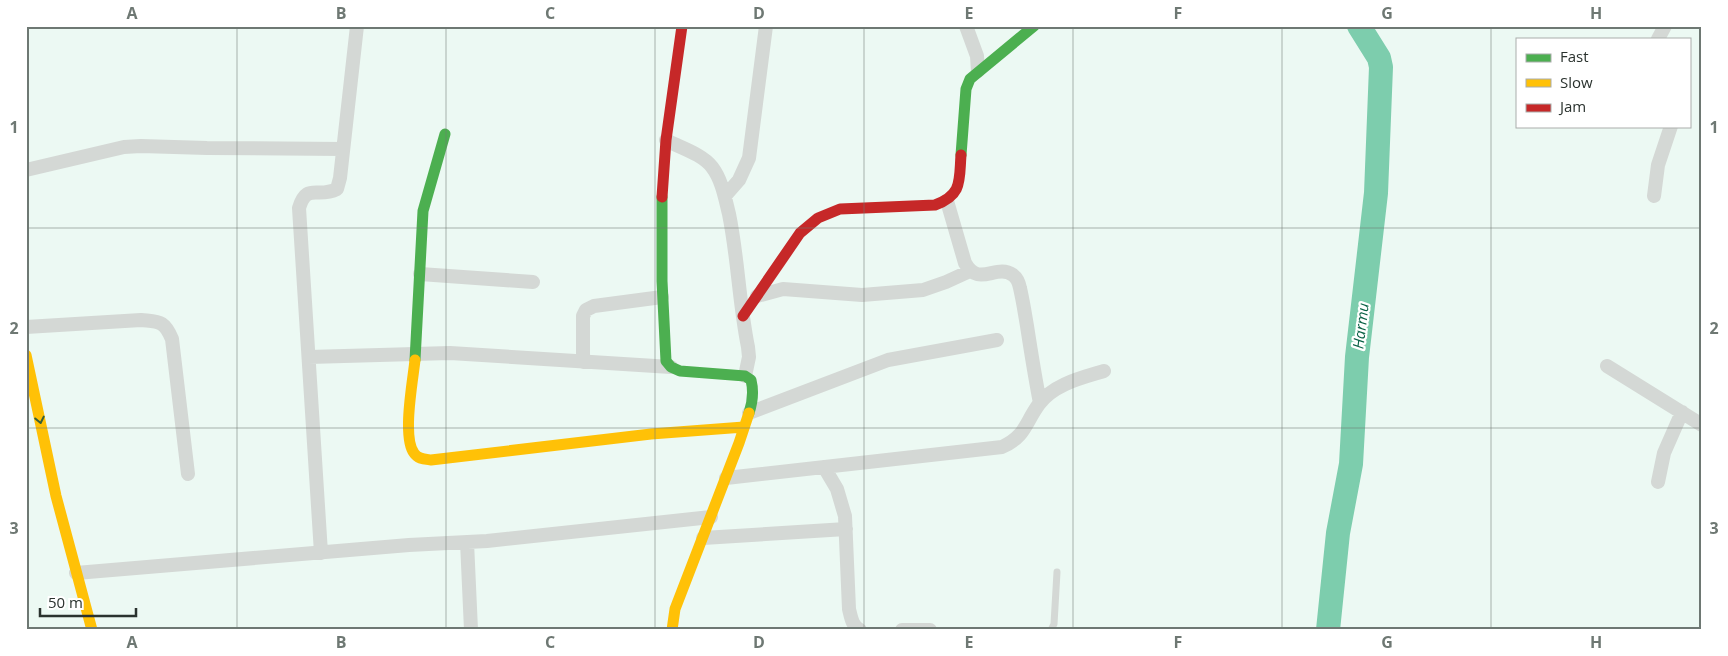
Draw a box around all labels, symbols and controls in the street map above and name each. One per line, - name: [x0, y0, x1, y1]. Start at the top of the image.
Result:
- text: A: [126, 2, 138, 24]
- text: B: [336, 2, 346, 24]
- text: C: [545, 2, 555, 24]
- text: D: [753, 2, 765, 24]
- text: E: [965, 2, 974, 24]
- text: F: [1174, 2, 1182, 24]
- text: G: [1381, 2, 1393, 24]
- text: H: [1590, 2, 1602, 24]
- legend: [1516, 38, 1690, 128]
- text: Fast: [1560, 46, 1589, 66]
- text: Slow: [1560, 72, 1593, 92]
- text: Jam: [1558, 96, 1586, 116]
- text: 1: [9, 116, 19, 138]
- text: 1: [1709, 116, 1719, 138]
- water label: Harmu: [1347, 301, 1373, 350]
- text: 2: [9, 317, 19, 339]
- text: 2: [1709, 317, 1719, 339]
- one-way arrow: [34, 415, 44, 424]
- text: 3: [9, 517, 19, 539]
- text: 3: [1709, 517, 1719, 539]
- scale bar: [40, 586, 136, 618]
- text: 50 m: [48, 592, 83, 612]
- text: A: [126, 631, 138, 653]
- text: B: [336, 631, 346, 653]
- text: C: [545, 631, 555, 653]
- text: D: [753, 631, 765, 653]
- text: E: [965, 631, 974, 653]
- text: F: [1174, 631, 1182, 653]
- text: G: [1381, 631, 1393, 653]
- text: H: [1590, 631, 1602, 653]

